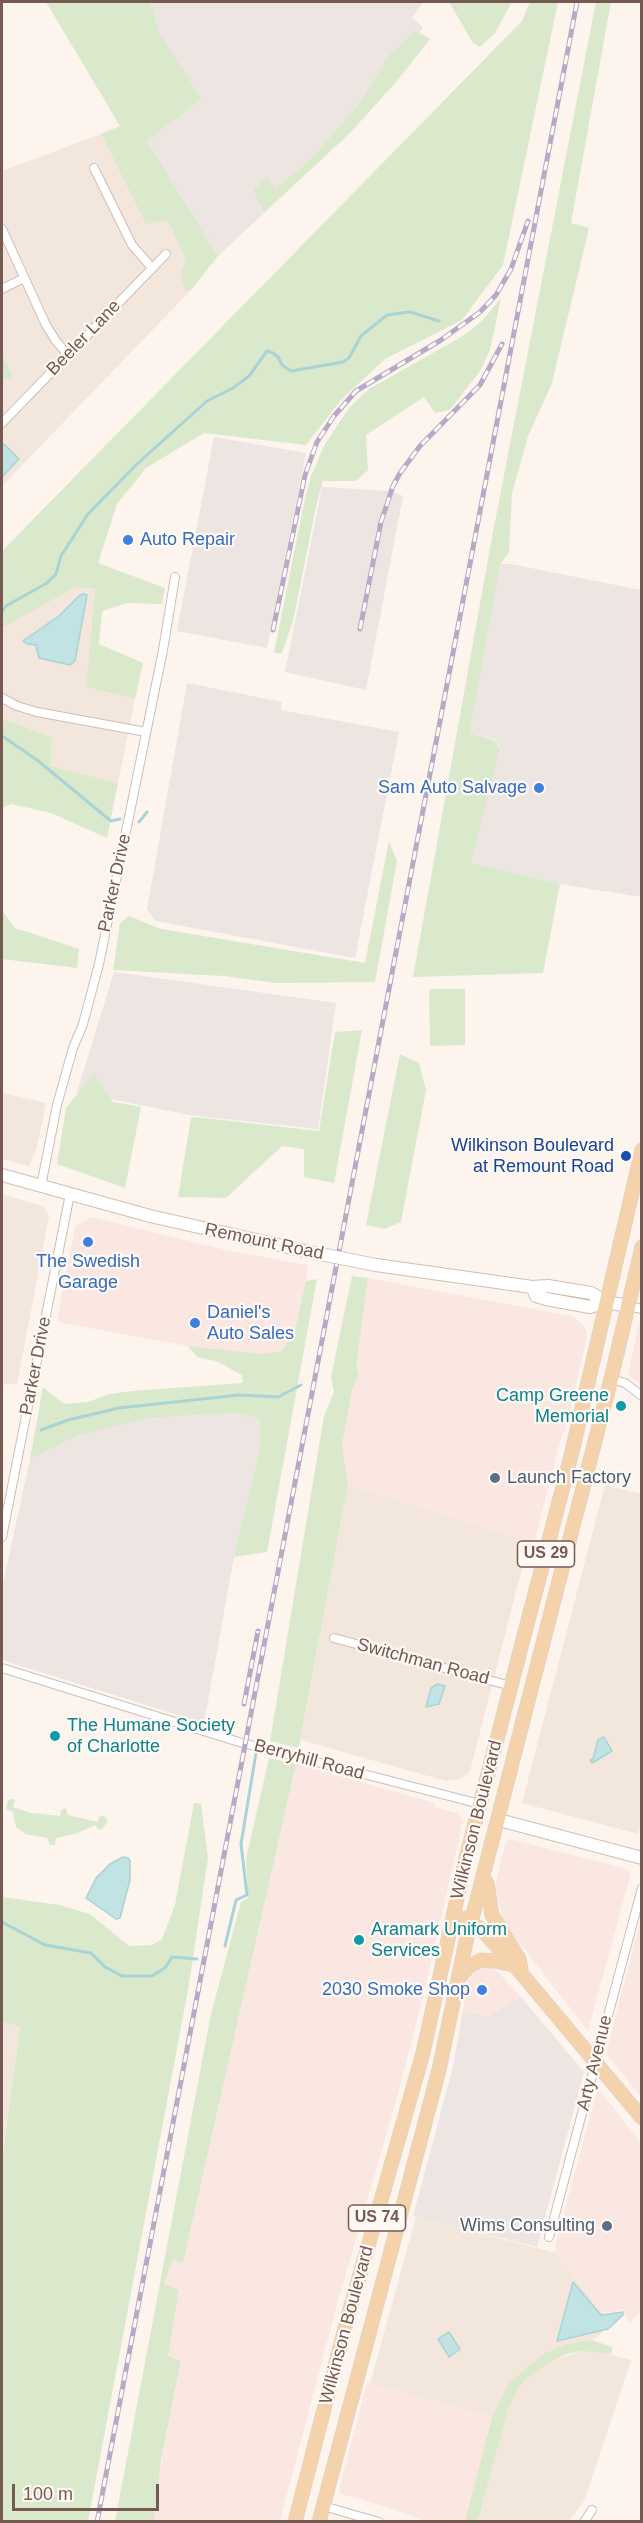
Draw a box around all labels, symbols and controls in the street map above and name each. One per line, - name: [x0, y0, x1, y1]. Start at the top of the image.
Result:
- street label: Beeler Lane: [43, 296, 125, 380]
- place label: Auto Repair: [140, 529, 235, 551]
- marker: Auto Repair: [121, 533, 135, 547]
- place label: Sam Auto Salvage: [378, 777, 527, 799]
- marker: Sam Auto Salvage: [532, 781, 546, 795]
- street label: Parker Drive: [94, 832, 136, 934]
- place label: Wilkinson Boulevard at Remount Road: [451, 1135, 614, 1178]
- marker: Wilkinson Boulevard at Remount Road: [619, 1149, 633, 1163]
- street label: Remount Road: [203, 1219, 325, 1265]
- marker: The Swedish Garage: [81, 1235, 95, 1249]
- place label: The Swedish Garage: [36, 1251, 140, 1294]
- place label: Daniel's Auto Sales: [207, 1302, 294, 1344]
- street label: Parker Drive: [16, 1315, 56, 1417]
- marker: Daniel's Auto Sales: [188, 1316, 202, 1330]
- place label: Camp Greene Memorial: [496, 1385, 609, 1428]
- marker: Camp Greene Memorial: [614, 1399, 628, 1413]
- place label: Launch Factory: [507, 1467, 631, 1489]
- marker: Launch Factory: [488, 1471, 502, 1485]
- road number: US 29: [518, 1541, 574, 1567]
- street label: Switchman Road: [354, 1634, 492, 1690]
- place label: The Humane Society of Charlotte: [67, 1715, 235, 1758]
- marker: The Humane Society of Charlotte: [48, 1729, 62, 1743]
- street label: Berryhill Road: [252, 1735, 366, 1785]
- street label: Wilkinson Boulevard: [447, 1738, 507, 1902]
- place label: Aramark Uniform Services: [371, 1919, 507, 1962]
- marker: Aramark Uniform Services: [352, 1933, 366, 1947]
- place label: 2030 Smoke Shop: [322, 1979, 470, 2001]
- marker: 2030 Smoke Shop: [475, 1983, 489, 1997]
- street label: Arty Avenue: [573, 2013, 617, 2113]
- road number: US 74: [348, 2205, 406, 2231]
- place label: Wims Consulting: [460, 2215, 595, 2237]
- marker: Wims Consulting: [600, 2219, 614, 2233]
- street label: Wilkinson Boulevard: [315, 2243, 379, 2407]
- scale bar: [15, 2472, 162, 2510]
- text: 100 m: [23, 2484, 73, 2504]

